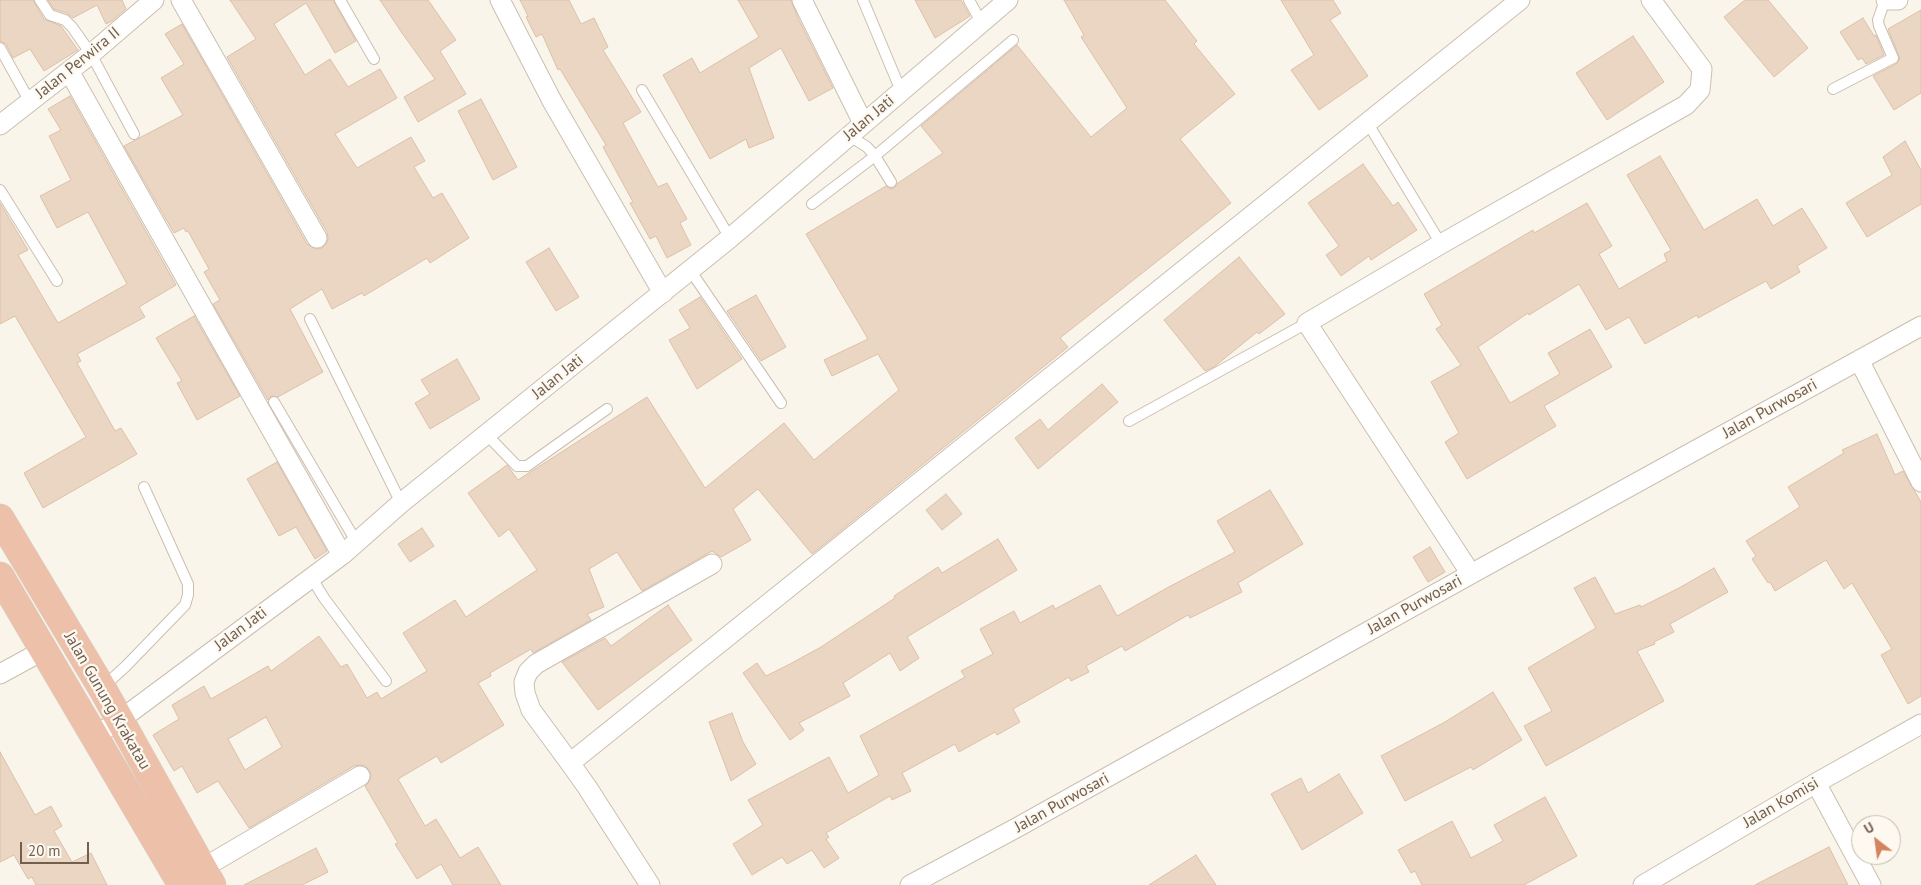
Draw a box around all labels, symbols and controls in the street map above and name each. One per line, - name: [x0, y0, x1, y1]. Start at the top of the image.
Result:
- street label: Jalan Perwira II: [32, 23, 124, 103]
- street label: Jalan Jati: [840, 91, 898, 145]
- street label: Jalan Jati: [528, 350, 588, 404]
- street label: Jalan Purwosari: [1719, 375, 1821, 443]
- street label: Jalan Purwosari: [1364, 571, 1466, 639]
- street label: Jalan Jati: [211, 603, 271, 655]
- street label: Jalan Gunung Krakatau: [60, 629, 154, 773]
- street label: Jalan Purwosari: [1011, 769, 1113, 837]
- street label: Jalan Komisi: [1740, 774, 1822, 832]
- north arrow: [1851, 815, 1901, 865]
- text: U: [1861, 818, 1877, 838]
- scale bar: [22, 832, 91, 864]
- text: 20 m: [28, 841, 61, 860]

